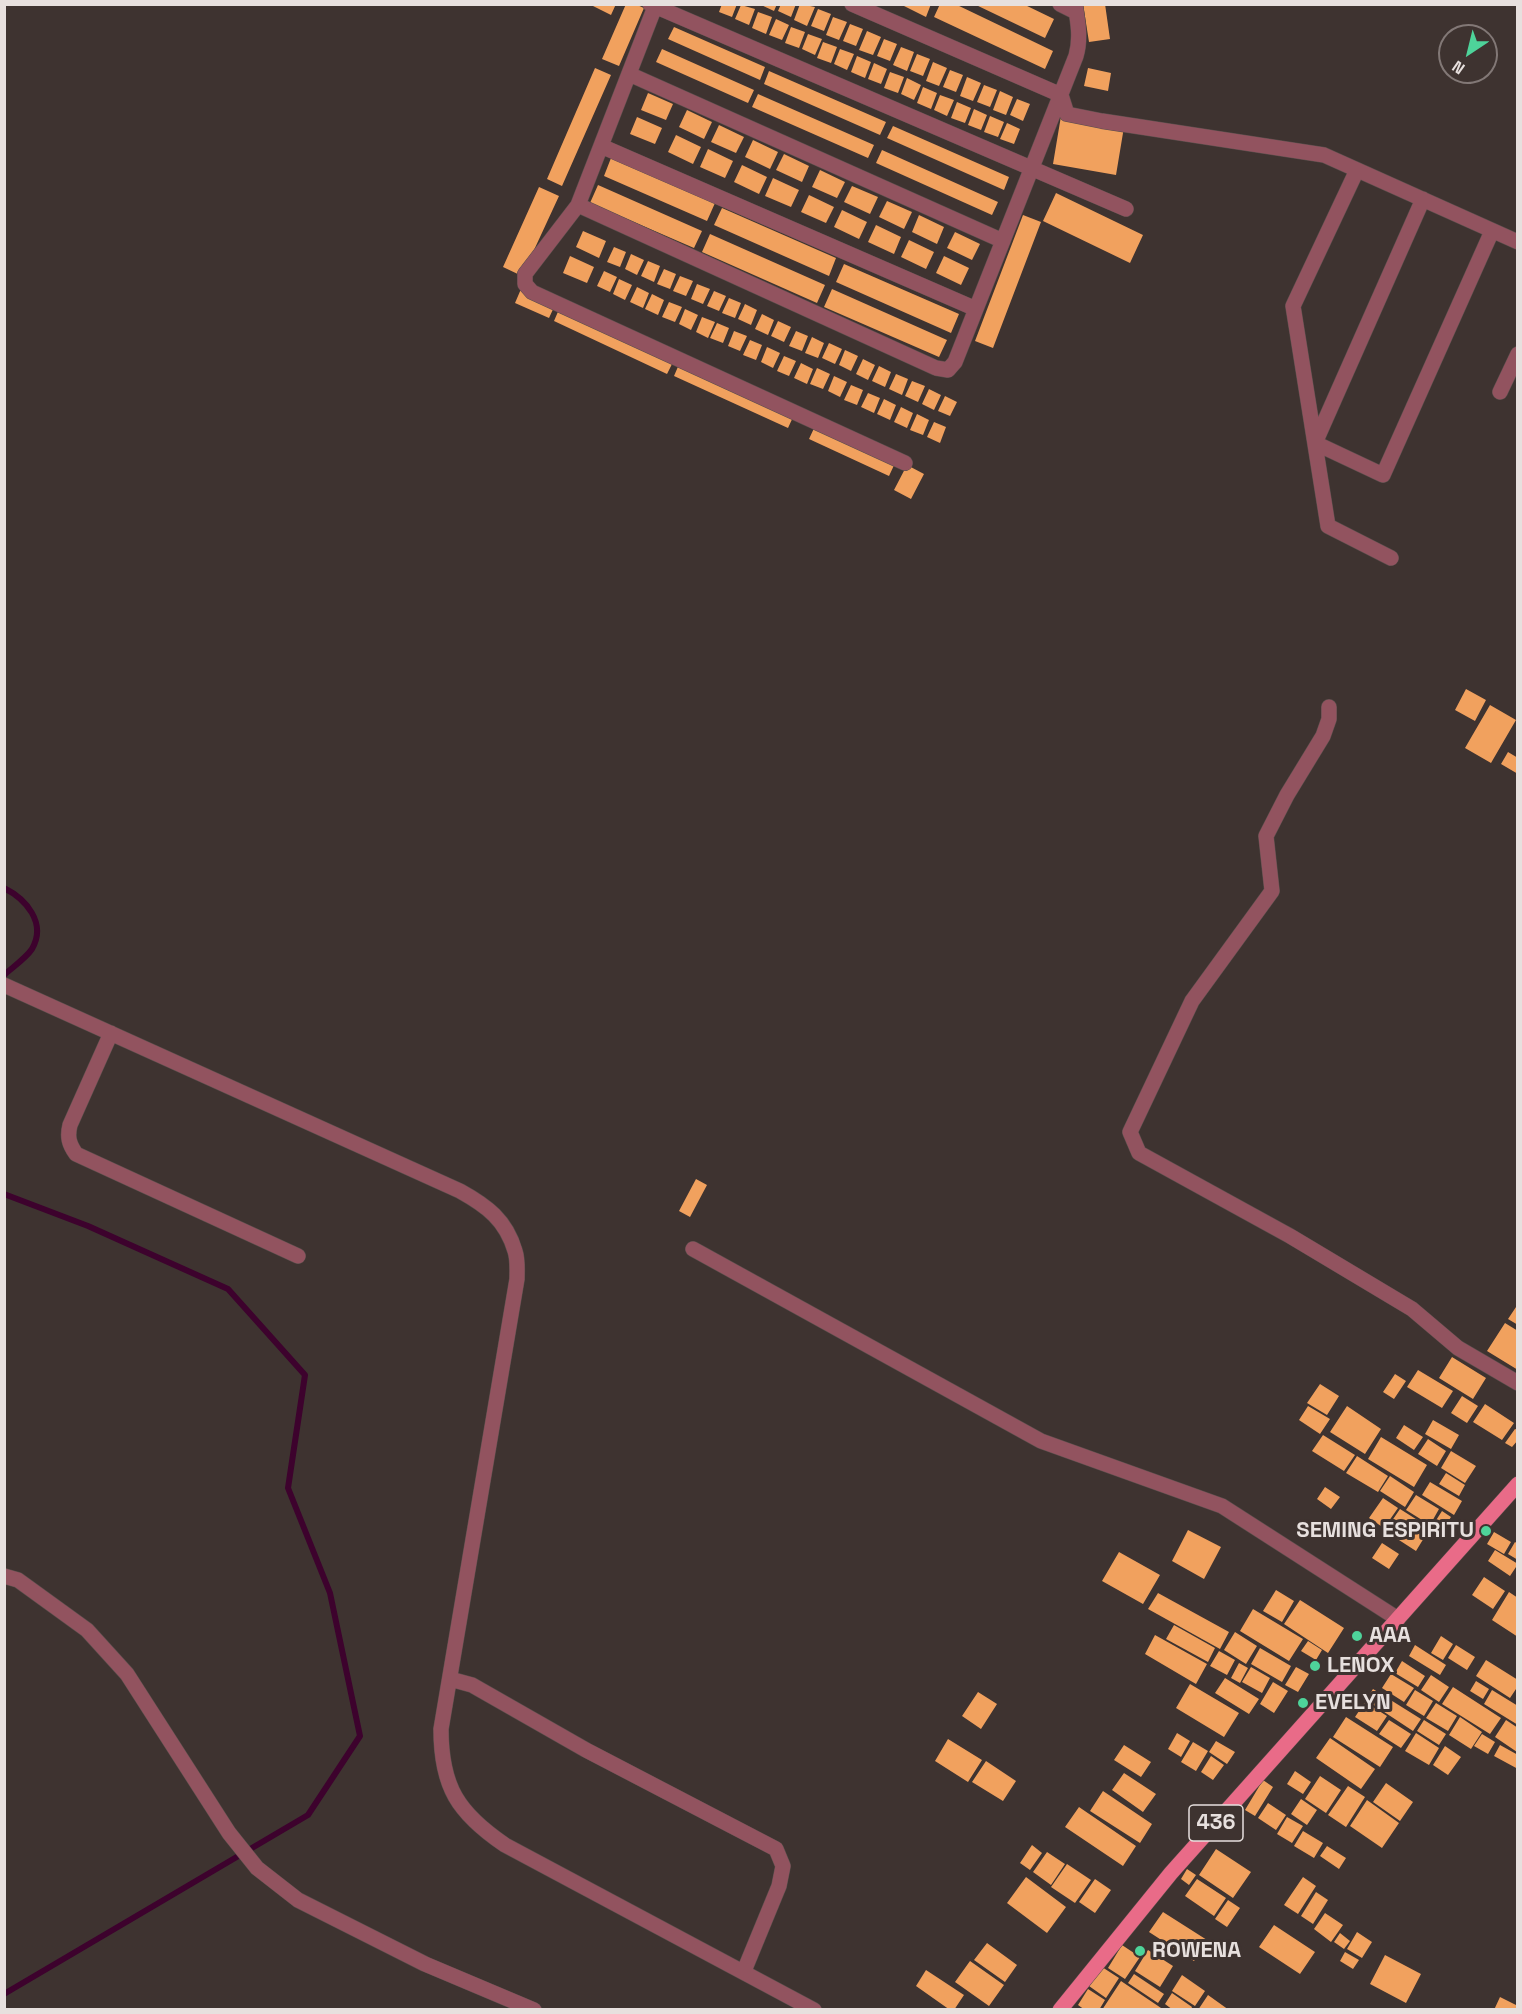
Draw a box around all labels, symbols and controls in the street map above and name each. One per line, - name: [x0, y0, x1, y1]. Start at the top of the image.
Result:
- north arrow: [1438, 24, 1498, 84]
- text: N: [1448, 56, 1469, 79]
- place label: SEMING ESPIRITU: [1296, 1518, 1474, 1544]
- marker: SEMING ESPIRITU: [1479, 1524, 1493, 1538]
- place label: AAA: [1369, 1623, 1411, 1649]
- marker: AAA: [1350, 1629, 1364, 1643]
- place label: LENOX: [1327, 1653, 1394, 1679]
- marker: LENOX: [1308, 1659, 1322, 1673]
- place label: EVELYN: [1315, 1690, 1391, 1716]
- marker: EVELYN: [1296, 1696, 1310, 1710]
- road number: 436: [1189, 1805, 1243, 1841]
- place label: ROWENA: [1152, 1938, 1241, 1964]
- marker: ROWENA: [1133, 1944, 1147, 1958]

